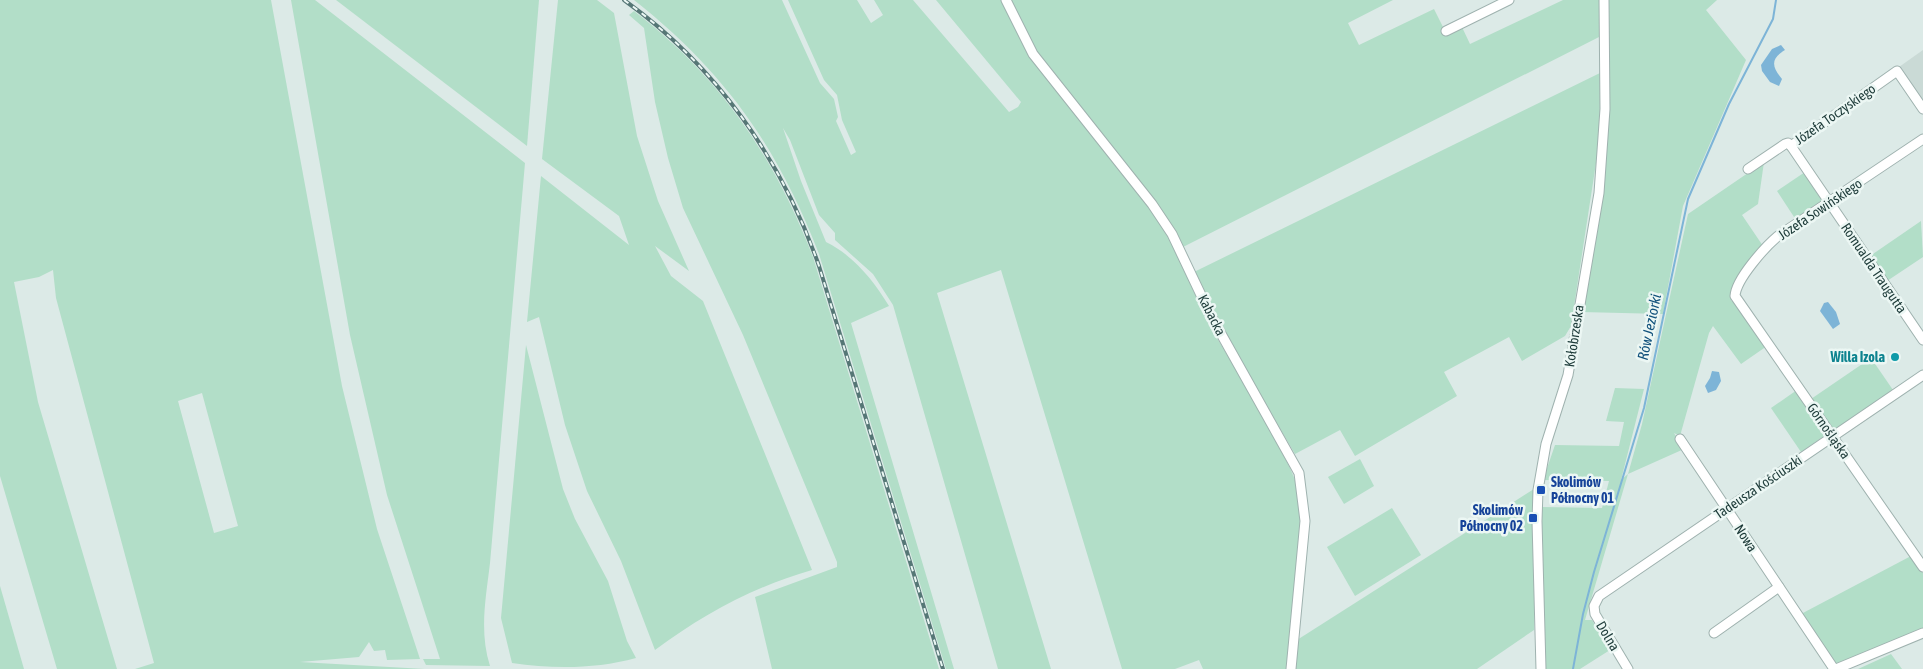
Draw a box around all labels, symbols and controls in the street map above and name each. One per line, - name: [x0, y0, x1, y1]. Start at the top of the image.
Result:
- street label: Józefa Toczyskiego: [1792, 80, 1878, 148]
- street label: Józefa Sowińskiego: [1775, 175, 1865, 243]
- street label: Romualda Traugutta: [1838, 220, 1910, 316]
- street label: Kabacka: [1195, 292, 1229, 338]
- water label: Rów Jeziorki: [1634, 292, 1664, 362]
- street label: Kołobrzeska: [1561, 304, 1587, 368]
- place label: Willa Izola: [1830, 349, 1885, 365]
- marker: Willa Izola: [1889, 351, 1901, 363]
- street label: Górnośląska: [1804, 400, 1854, 462]
- street label: Tadeusza Kościuszki: [1711, 452, 1805, 522]
- place label: Skolimów Północny 01: [1551, 474, 1615, 506]
- marker: Skolimów Północny 01: [1535, 484, 1547, 496]
- place label: Skolimów Północny 02: [1460, 502, 1524, 534]
- marker: Skolimów Północny 02: [1527, 512, 1539, 524]
- street label: Nowa: [1731, 521, 1761, 555]
- street label: Dolna: [1593, 618, 1623, 654]

